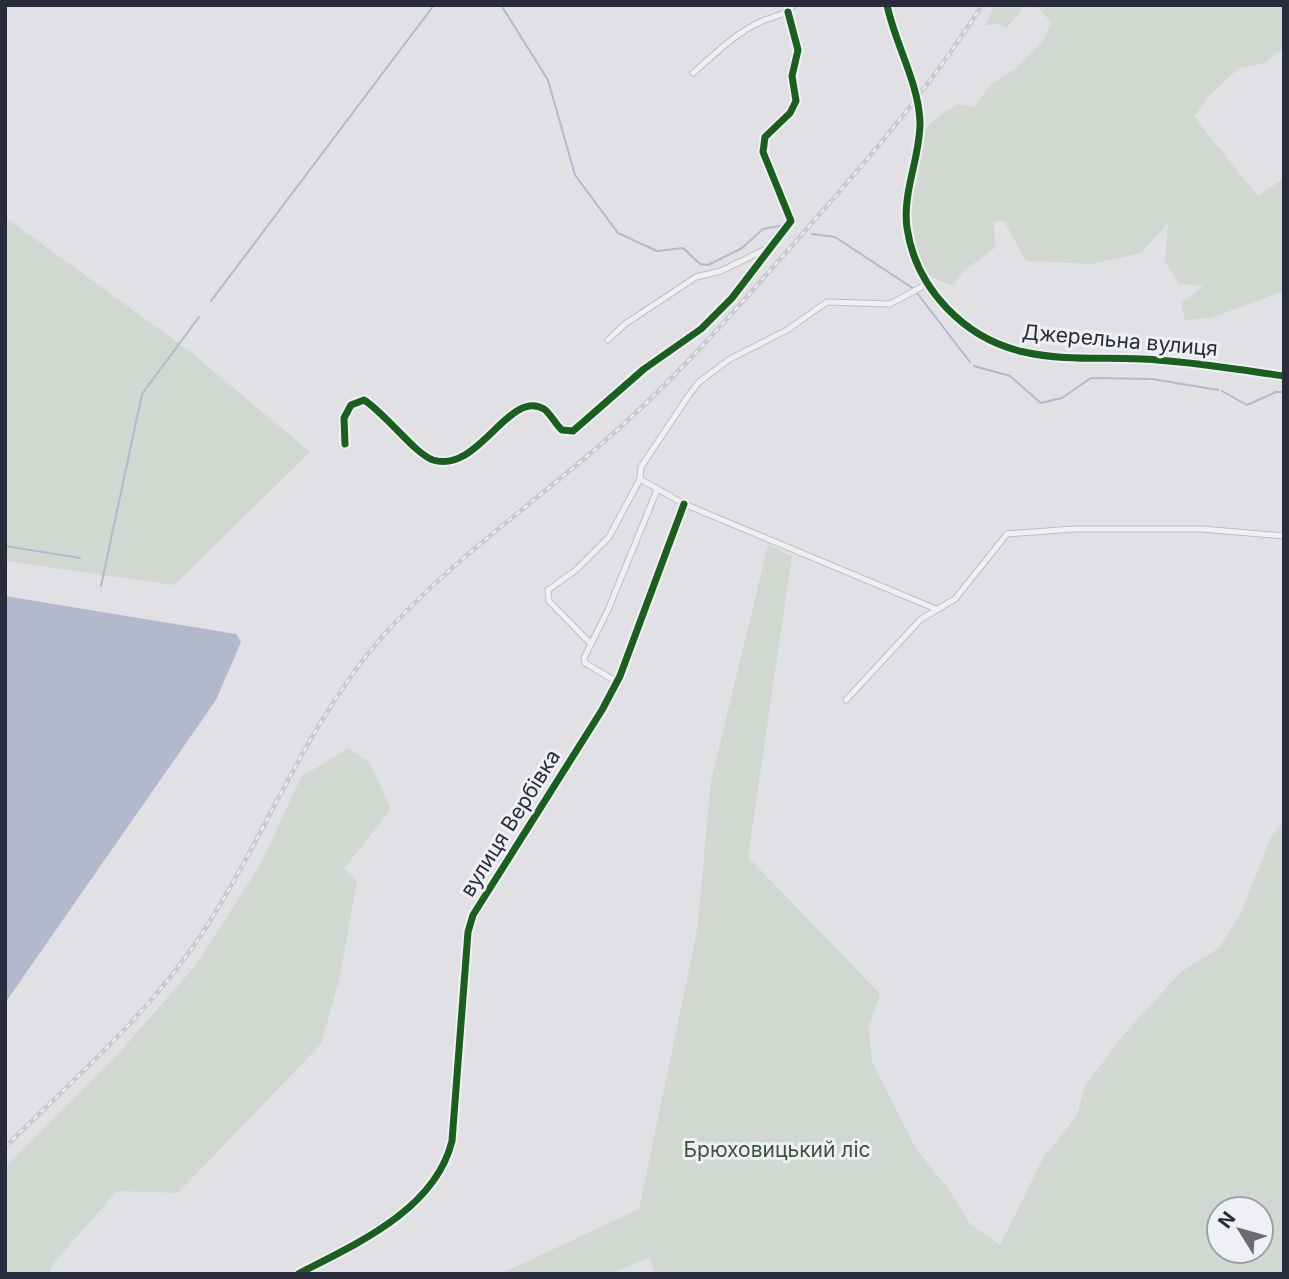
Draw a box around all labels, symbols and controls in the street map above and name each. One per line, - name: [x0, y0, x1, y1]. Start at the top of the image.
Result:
- street label: Джерельна вулиця: [1021, 319, 1219, 361]
- street label: вулиця Вербівка: [455, 745, 565, 901]
- park label: Брюховицький ліс: [683, 1137, 871, 1162]
- north arrow: [1205, 1195, 1275, 1265]
- text: N: [1213, 1207, 1240, 1233]

